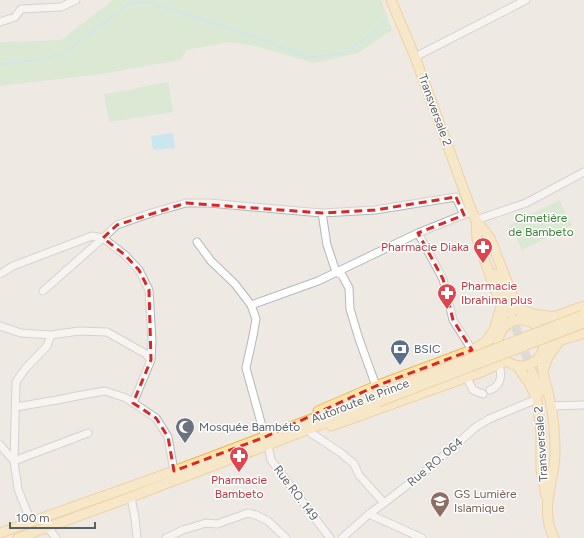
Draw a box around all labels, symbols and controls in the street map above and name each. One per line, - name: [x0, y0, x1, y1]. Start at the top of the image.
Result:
- street label: Transversale 2: [415, 72, 455, 148]
- park label: Cimetière de Bambeto: [508, 211, 574, 239]
- pharmacy icon: Pharmacie Diaka: [472, 236, 494, 264]
- place label: Pharmacie Diaka: [381, 240, 469, 254]
- place label: Pharmacie Ibrahima plus: [461, 279, 533, 307]
- pharmacy icon: Pharmacie Ibrahima plus: [436, 282, 458, 310]
- bank icon: BSIC: [389, 338, 411, 366]
- place label: BSIC: [414, 342, 441, 356]
- street label: Autoroute le Prince: [309, 376, 411, 426]
- street label: Transversale 2: [531, 406, 551, 482]
- mosque icon: Mosquée Bambéto: [174, 416, 196, 444]
- place label: Mosquée Bambéto: [199, 420, 300, 434]
- street label: Rue RO. 064: [404, 434, 466, 489]
- pharmacy icon: Pharmacie Bambeto: [228, 445, 250, 473]
- street label: Rue RO. 149: [271, 463, 321, 523]
- place label: Pharmacie Bambeto: [211, 473, 267, 501]
- place label: GS Lumière Islamique: [454, 487, 517, 515]
- school or university icon: GS Lumière Islamique: [429, 490, 451, 518]
- scale bar: [10, 504, 95, 530]
- text: 100 m: [16, 511, 50, 525]

